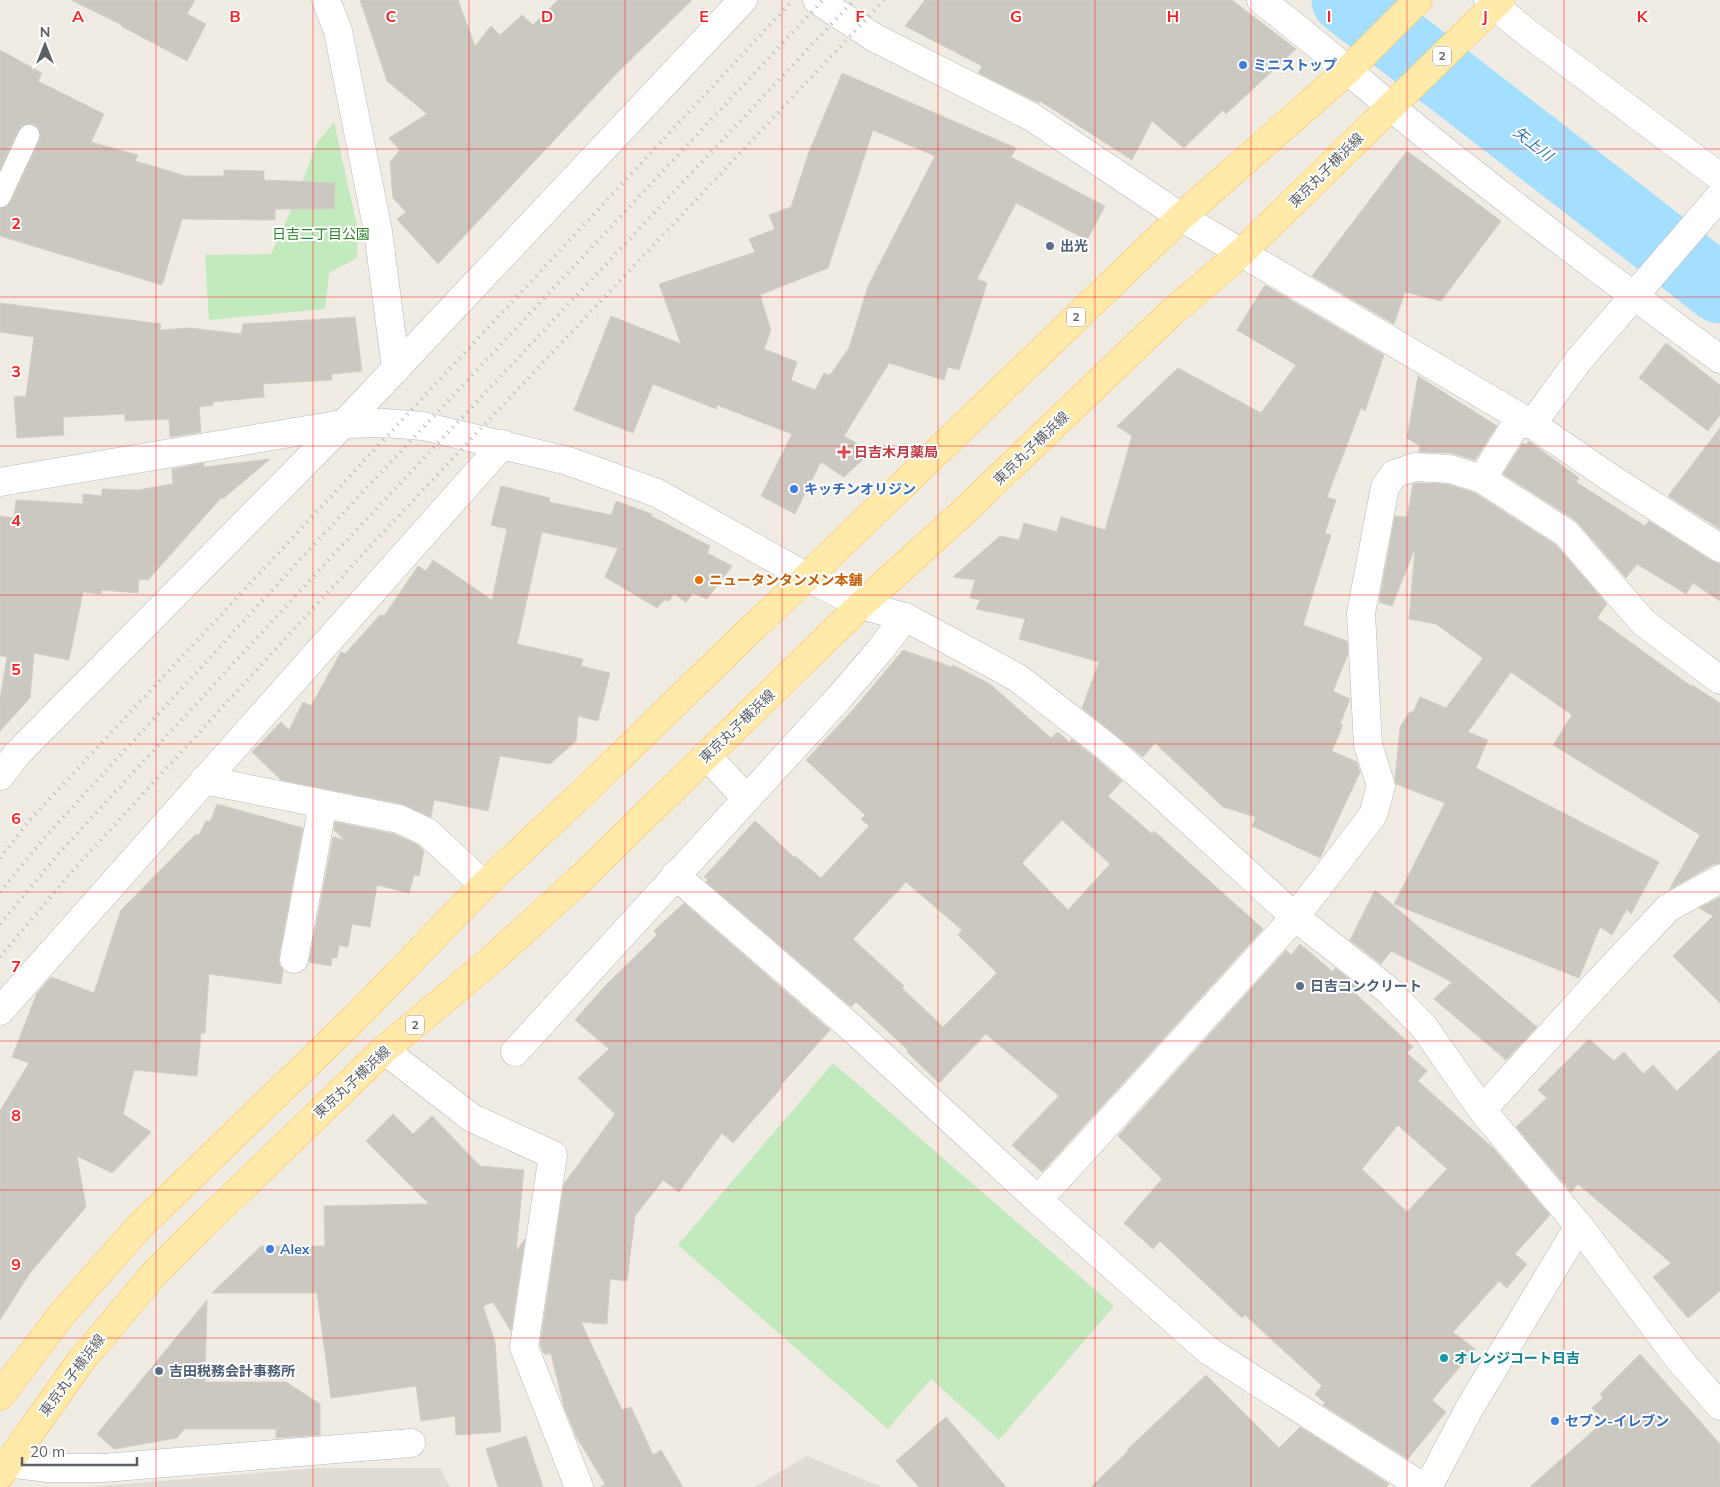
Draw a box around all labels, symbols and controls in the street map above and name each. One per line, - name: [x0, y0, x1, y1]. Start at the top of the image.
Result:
- text: A: [72, 6, 84, 26]
- text: B: [229, 6, 241, 26]
- text: C: [386, 6, 397, 26]
- text: D: [541, 6, 553, 26]
- text: E: [699, 6, 709, 26]
- text: F: [855, 6, 865, 26]
- text: G: [1010, 6, 1022, 26]
- text: H: [1167, 6, 1179, 26]
- text: I: [1327, 6, 1331, 26]
- text: J: [1482, 6, 1488, 26]
- text: K: [1637, 6, 1649, 26]
- north arrow: [20, 20, 70, 70]
- text: N: [40, 23, 50, 41]
- road number: 2: [1433, 46, 1451, 66]
- place label: ミニストップ: [1253, 56, 1337, 74]
- marker: ミニストップ: [1237, 59, 1249, 71]
- water label: 矢上川: [1510, 122, 1558, 166]
- street label: 東京丸子横浜線: [1285, 129, 1367, 211]
- text: 2: [11, 213, 21, 233]
- park label: 日吉二丁目公園: [272, 225, 370, 243]
- place label: 出光: [1060, 237, 1088, 255]
- marker: 出光: [1044, 240, 1056, 252]
- road number: 2: [1067, 308, 1085, 326]
- text: 3: [11, 361, 21, 381]
- street label: 東京丸子横浜線: [990, 407, 1072, 489]
- place label: 日吉木月薬局: [854, 443, 938, 461]
- marker: 日吉木月薬局: [838, 446, 850, 458]
- place label: キッチンオリジン: [804, 480, 916, 498]
- marker: キッチンオリジン: [788, 483, 800, 495]
- text: 4: [11, 510, 21, 530]
- place label: ニュータンタンメン本舗: [709, 571, 863, 589]
- marker: ニュータンタンメン本舗: [693, 574, 705, 586]
- text: 5: [11, 659, 21, 679]
- street label: 東京丸子横浜線: [696, 685, 778, 767]
- text: 6: [11, 808, 21, 828]
- text: 7: [11, 956, 21, 976]
- place label: 日吉コンクリート: [1310, 977, 1422, 995]
- marker: 日吉コンクリート: [1294, 980, 1306, 992]
- road number: 2: [406, 1016, 424, 1034]
- street label: 東京丸子横浜線: [310, 1042, 394, 1122]
- text: 8: [11, 1105, 21, 1125]
- place label: Alex: [280, 1240, 310, 1258]
- marker: Alex: [264, 1243, 276, 1255]
- text: 9: [11, 1254, 21, 1274]
- street label: 東京丸子横浜線: [35, 1330, 109, 1420]
- place label: オレンジコート日吉: [1454, 1349, 1580, 1367]
- marker: オレンジコート日吉: [1438, 1352, 1450, 1364]
- place label: 吉田税務会計事務所: [169, 1362, 295, 1380]
- marker: 吉田税務会計事務所: [153, 1365, 165, 1377]
- place label: セブン-イレブン: [1565, 1412, 1669, 1430]
- marker: セブン-イレブン: [1549, 1415, 1561, 1427]
- scale bar: [22, 1434, 138, 1466]
- text: 20 m: [30, 1442, 65, 1461]

